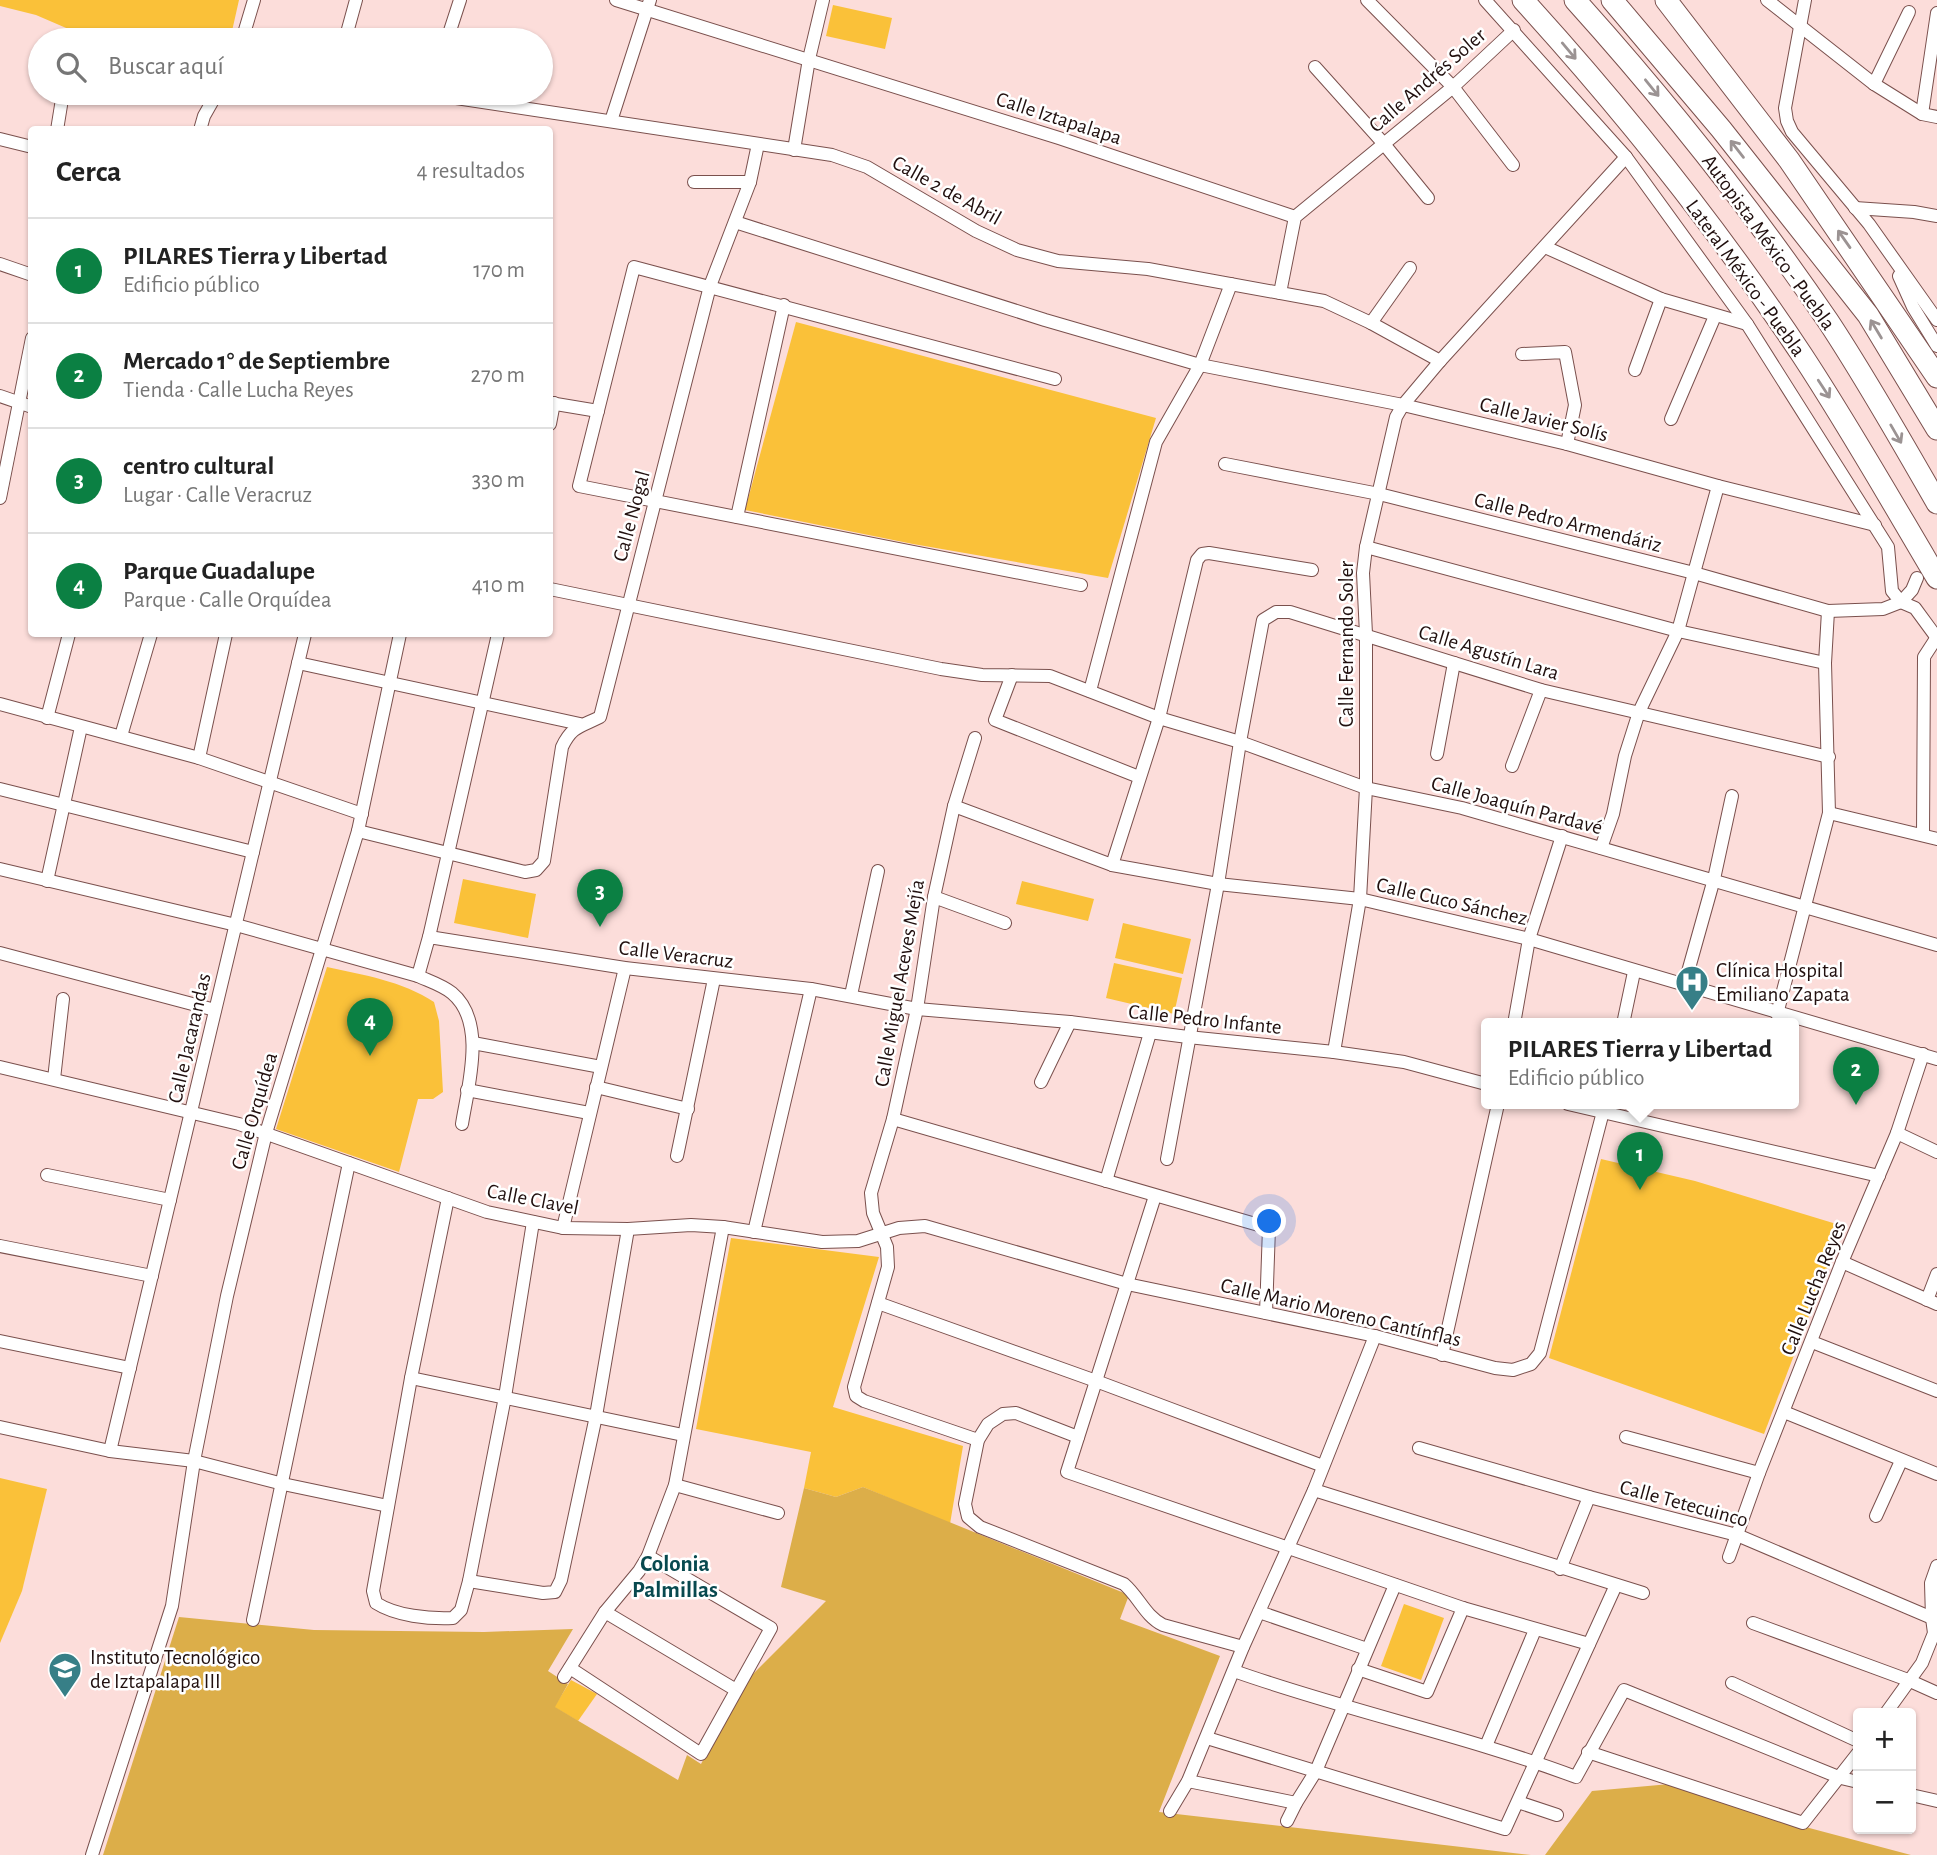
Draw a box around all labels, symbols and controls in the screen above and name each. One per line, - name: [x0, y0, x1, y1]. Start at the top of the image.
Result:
- street label: Calle Andrés Soler: [1365, 24, 1490, 136]
- search box: [28, 28, 553, 105]
- one-way arrow: [1561, 42, 1577, 60]
- icon: search: [52, 48, 90, 86]
- text: Buscar aquí: [108, 53, 224, 79]
- one-way arrow: [1644, 79, 1660, 97]
- street label: Calle Iztapalapa: [994, 88, 1124, 149]
- one-way arrow: [1730, 140, 1745, 159]
- street label: Autopista México - Puebla: [1698, 151, 1839, 334]
- street label: Calle 2 de Abril: [889, 152, 1005, 229]
- text: Cerca: [56, 157, 121, 187]
- text: 4 resultados: [417, 160, 525, 183]
- street label: Lateral México - Puebla: [1682, 196, 1810, 361]
- one-way arrow: [1837, 230, 1851, 249]
- text: PILARES Tierra y Libertad: [123, 243, 387, 269]
- text: 1: [75, 259, 83, 282]
- text: 170 m: [473, 259, 525, 282]
- text: Edificio público: [123, 274, 260, 297]
- one-way arrow: [1869, 320, 1884, 339]
- text: Mercado 1° de Septiembre: [123, 348, 390, 374]
- text: 2: [74, 364, 84, 387]
- text: 270 m: [471, 364, 525, 387]
- one-way arrow: [1817, 378, 1831, 398]
- text: Tienda · Calle Lucha Reyes: [123, 379, 354, 402]
- street label: Calle Javier Solís: [1478, 393, 1610, 446]
- one-way arrow: [1889, 423, 1903, 443]
- text: centro cultural: [123, 453, 274, 479]
- street label: Calle Nogal: [609, 468, 654, 564]
- text: 3: [74, 469, 84, 492]
- text: 330 m: [472, 469, 525, 492]
- text: Lugar · Calle Veracruz: [123, 484, 312, 507]
- street label: Calle Pedro Armendáriz: [1472, 489, 1664, 556]
- text: Parque Guadalupe: [123, 558, 315, 584]
- street label: Calle Fernando Soler: [1336, 561, 1357, 727]
- text: 4: [73, 574, 85, 597]
- text: 410 m: [472, 574, 525, 597]
- text: Parque · Calle Orquídea: [123, 589, 332, 612]
- street label: Calle Agustín Lara: [1416, 621, 1562, 684]
- street label: Calle Joaquín Pardavé: [1429, 773, 1605, 838]
- pin: 3: [577, 869, 623, 927]
- street label: Calle Cuco Sánchez: [1374, 874, 1530, 929]
- street label: Calle Miguel Aceves Mejía: [871, 877, 928, 1088]
- street label: Calle Veracruz: [618, 937, 734, 972]
- place label: Clínica Hospital Emiliano Zapata: [1716, 960, 1850, 1005]
- hospital icon: Clínica Hospital Emiliano Zapata: [1673, 963, 1711, 1012]
- street label: Calle Jacarandas: [164, 971, 215, 1105]
- pin: 4: [347, 998, 393, 1056]
- street label: Calle Pedro Infante: [1127, 1001, 1283, 1038]
- popup: [1481, 1018, 1799, 1109]
- text: PILARES Tierra y Libertad: [1508, 1036, 1772, 1062]
- pin: 2: [1833, 1047, 1879, 1105]
- street label: Calle Orquídea: [228, 1050, 281, 1172]
- text: Edificio público: [1508, 1067, 1645, 1090]
- pin: 1: [1617, 1132, 1663, 1190]
- street label: Calle Clavel: [485, 1180, 581, 1219]
- your location: [1252, 1204, 1286, 1238]
- street label: Calle Lucha Reyes: [1777, 1218, 1850, 1358]
- street label: Calle Mario Moreno Cantínflas: [1219, 1275, 1463, 1350]
- street label: Calle Tetecuinco: [1617, 1476, 1750, 1531]
- district label: Colonia Palmillas: [632, 1553, 718, 1602]
- place label: Instituto Tecnológico de Iztapalapa III: [90, 1647, 260, 1692]
- school or university icon: Instituto Tecnológico de Iztapalapa III: [46, 1650, 84, 1699]
- map controls: [1853, 1708, 1916, 1834]
- button: +: [1853, 1708, 1916, 1771]
- button: −: [1853, 1771, 1916, 1834]

